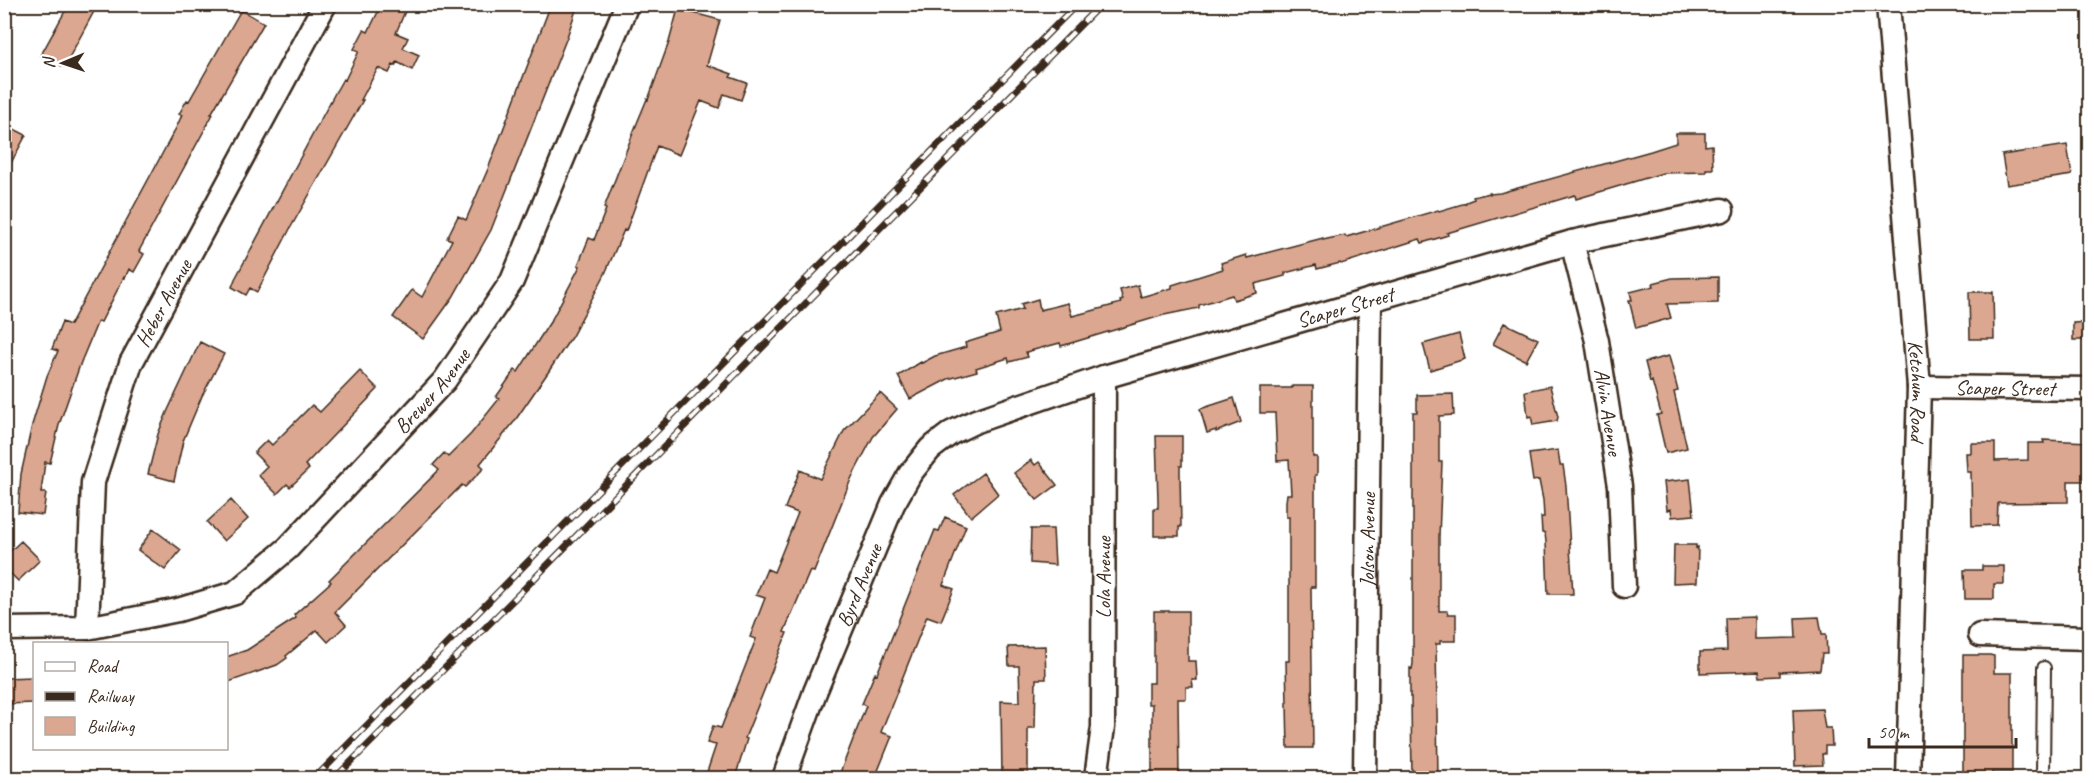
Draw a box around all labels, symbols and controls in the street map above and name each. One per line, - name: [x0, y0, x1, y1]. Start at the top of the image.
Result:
- north arrow: [33, 33, 93, 93]
- text: N: [39, 55, 59, 69]
- street label: Heber Avenue: [129, 254, 198, 351]
- street label: Scaper Street: [1294, 280, 1400, 334]
- street label: Ketchum Road: [1902, 339, 1932, 445]
- street label: Brewer Avenue: [389, 343, 476, 439]
- street label: Alvin Avenue: [1589, 367, 1628, 460]
- street label: Scaper Street: [1955, 374, 2058, 402]
- street label: Jolson Avenue: [1354, 491, 1381, 588]
- street label: Lola Avenue: [1090, 535, 1117, 618]
- street label: Byrd Avenue: [831, 539, 888, 631]
- legend: [33, 642, 228, 750]
- text: Road: [87, 655, 120, 677]
- text: Railway: [87, 685, 135, 707]
- scale bar: [1869, 711, 2016, 749]
- text: Building: [87, 715, 136, 737]
- text: 50 m: [1878, 721, 1911, 743]

